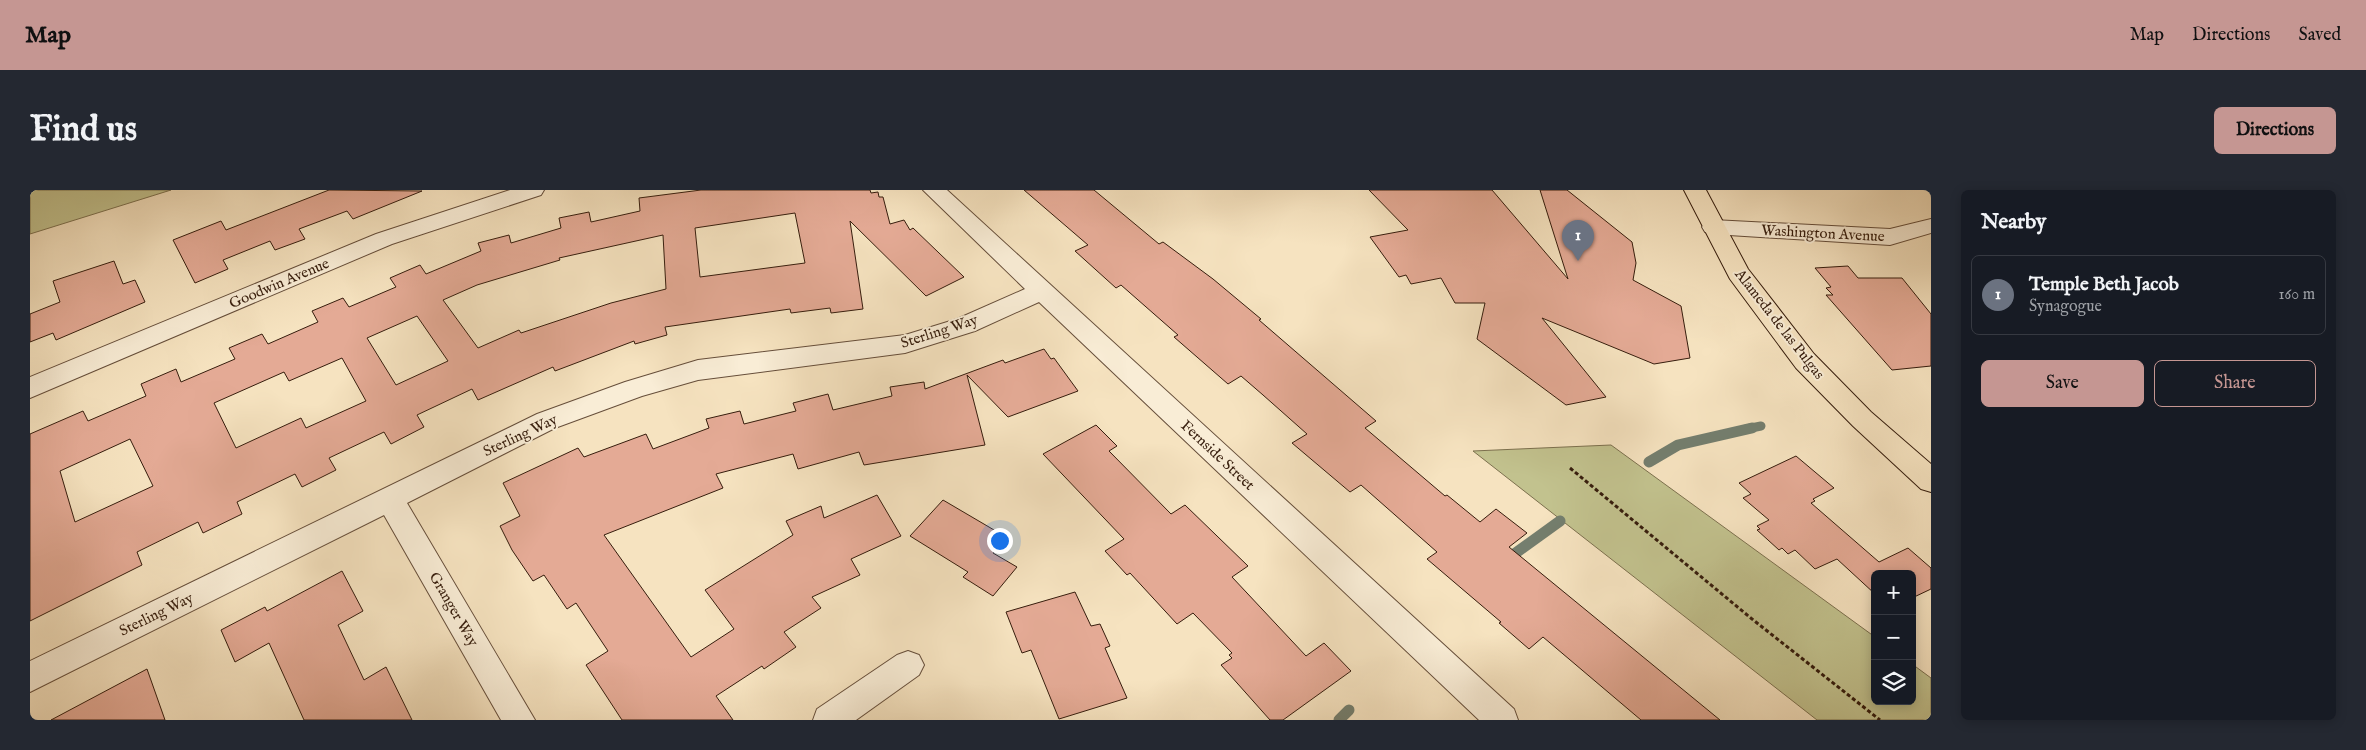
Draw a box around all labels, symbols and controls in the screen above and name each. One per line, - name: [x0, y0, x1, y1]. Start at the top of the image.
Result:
- text: Map: [25, 20, 71, 51]
- text: Map: [2130, 24, 2164, 47]
- text: Directions: [2192, 24, 2270, 47]
- text: Saved: [2298, 24, 2341, 47]
- button: Directions: [2214, 107, 2336, 154]
- text: Find us: [30, 108, 137, 153]
- text: Nearby: [1981, 209, 2046, 236]
- pin: 1: [1562, 220, 1594, 261]
- street label: Washington Avenue: [1761, 221, 1885, 246]
- street label: Goodwin Avenue: [226, 254, 332, 313]
- street label: Alameda de las Pulgas: [1730, 265, 1829, 383]
- text: Temple Beth Jacob: [2029, 273, 2179, 297]
- text: 1: [1995, 285, 2001, 305]
- text: 160 m: [2279, 285, 2315, 305]
- text: Synagogue: [2029, 297, 2102, 317]
- street label: Sterling Way: [898, 310, 981, 353]
- button: Save: [1981, 360, 2144, 407]
- button: Share: [2154, 360, 2316, 407]
- street label: Sterling Way: [480, 410, 561, 461]
- street label: Fernside Street: [1177, 416, 1259, 495]
- your location: [987, 528, 1013, 554]
- street label: Granger Way: [425, 569, 483, 650]
- map controls: [1871, 570, 1916, 705]
- button: +: [1871, 570, 1916, 615]
- street label: Sterling Way: [116, 588, 197, 640]
- button: −: [1871, 615, 1916, 660]
- button: layers: [1871, 660, 1916, 705]

